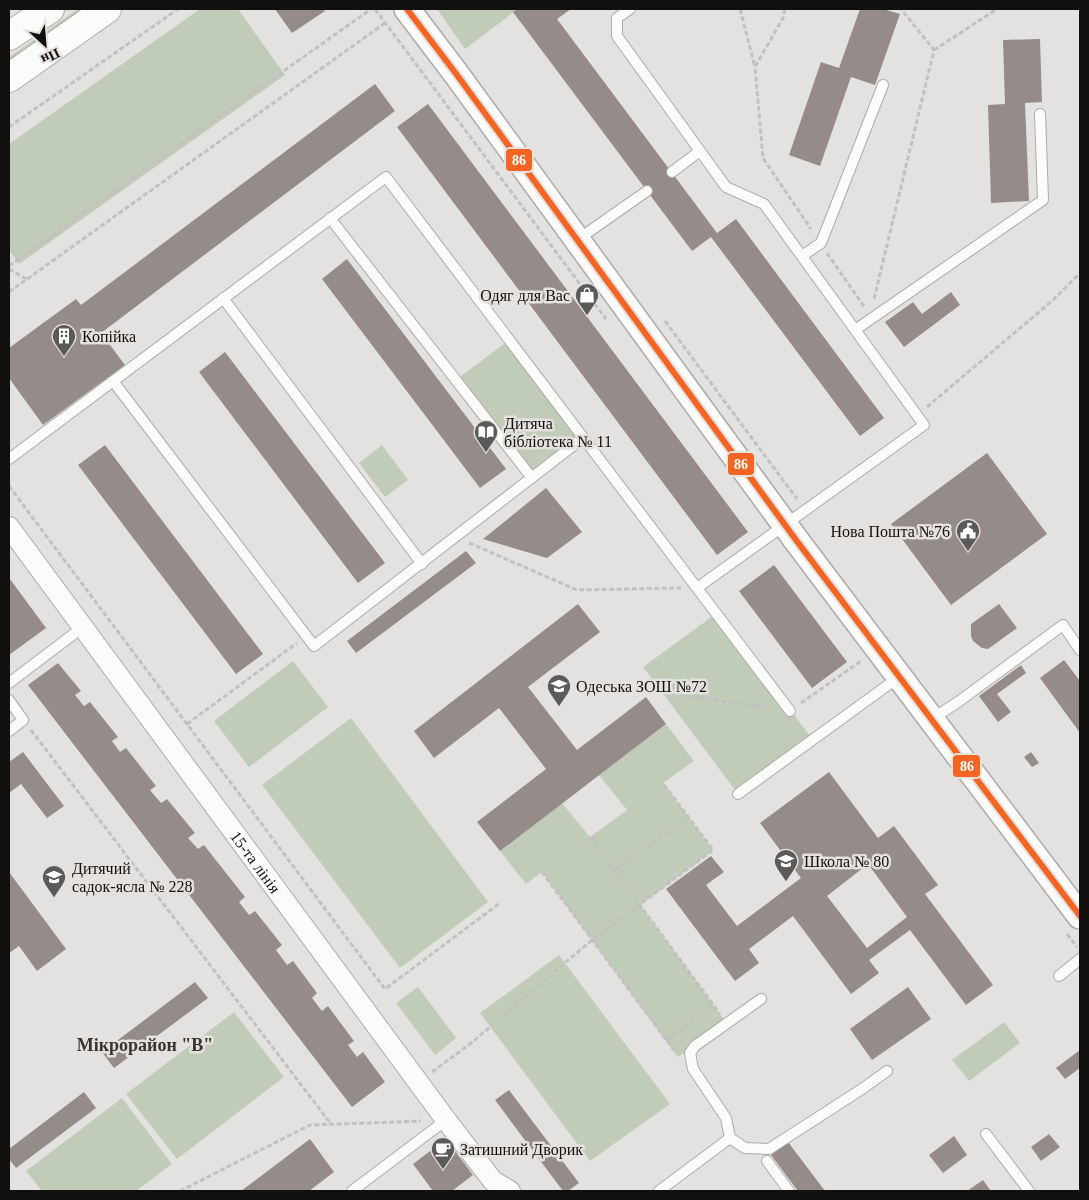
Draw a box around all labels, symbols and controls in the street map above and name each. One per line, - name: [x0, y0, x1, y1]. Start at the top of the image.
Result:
- north arrow: [20, 20, 70, 70]
- text: Пн: [39, 45, 62, 67]
- line badge: 86: [505, 148, 533, 172]
- text: 86: [512, 153, 526, 168]
- shop icon: Одяг для Вас: [574, 282, 600, 316]
- place label: Одяг для Вас: [480, 287, 570, 305]
- building icon: Копійка: [51, 323, 77, 357]
- place label: Копійка: [82, 328, 136, 345]
- place label: Дитяча бібліотека № 11: [504, 415, 612, 450]
- library icon: Дитяча бібліотека № 11: [473, 419, 499, 453]
- line badge: 86: [727, 452, 755, 476]
- text: 86: [734, 457, 748, 472]
- public building icon: Нова Пошта №76: [955, 518, 981, 552]
- place label: Нова Пошта №76: [831, 523, 950, 540]
- school or university icon: Одеська ЗОШ №72: [546, 673, 572, 707]
- place label: Одеська ЗОШ №72: [576, 678, 707, 696]
- line badge: 86: [952, 754, 981, 778]
- text: 86: [960, 759, 974, 774]
- street label: 15-та лінія: [227, 828, 284, 897]
- school or university icon: Школа № 80: [773, 848, 799, 882]
- place label: Школа № 80: [804, 853, 889, 870]
- place label: Дитячий садок-ясла № 228: [72, 860, 192, 896]
- school or university icon: Дитячий садок-ясла № 228: [41, 864, 67, 898]
- district label: Мікрорайон "В": [77, 1035, 213, 1055]
- cafe icon: Затишний Дворик: [430, 1136, 456, 1170]
- place label: Затишний Дворик: [460, 1141, 583, 1159]

